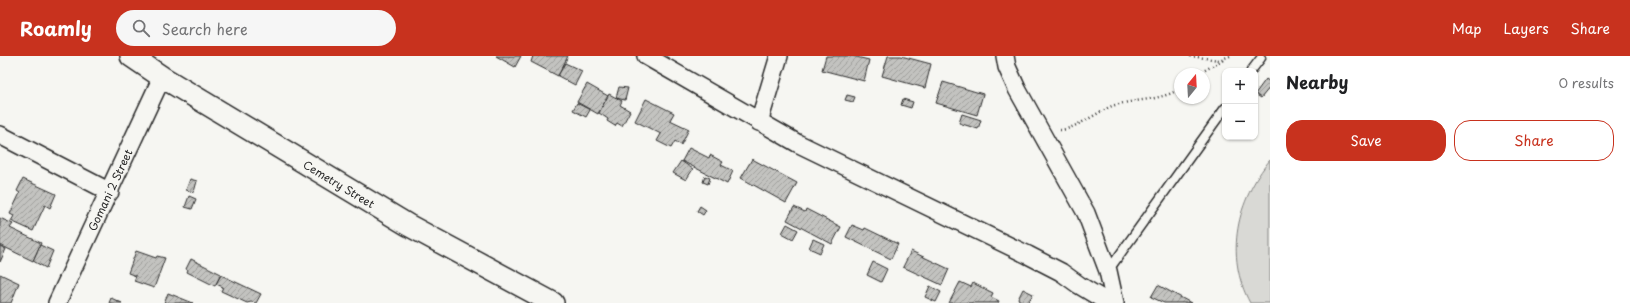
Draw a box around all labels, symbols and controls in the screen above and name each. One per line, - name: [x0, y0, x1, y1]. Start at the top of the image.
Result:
- search box: [116, 10, 396, 46]
- text: Roamly: [20, 14, 92, 42]
- icon: search: [130, 17, 152, 39]
- text: Search here: [162, 17, 248, 40]
- text: Map: [1452, 18, 1482, 39]
- text: Layers: [1504, 18, 1549, 39]
- text: Share: [1571, 18, 1610, 39]
- north arrow: [1174, 68, 1210, 104]
- map controls: [1222, 68, 1258, 140]
- button: +: [1222, 68, 1258, 104]
- text: Nearby: [1286, 69, 1348, 95]
- text: 0 results: [1559, 73, 1614, 92]
- button: −: [1222, 104, 1258, 140]
- button: Save: [1286, 120, 1446, 161]
- button: Share: [1454, 120, 1614, 161]
- street label: Gomani 2 Street: [84, 146, 137, 234]
- street label: Cemetry Street: [300, 156, 378, 212]

